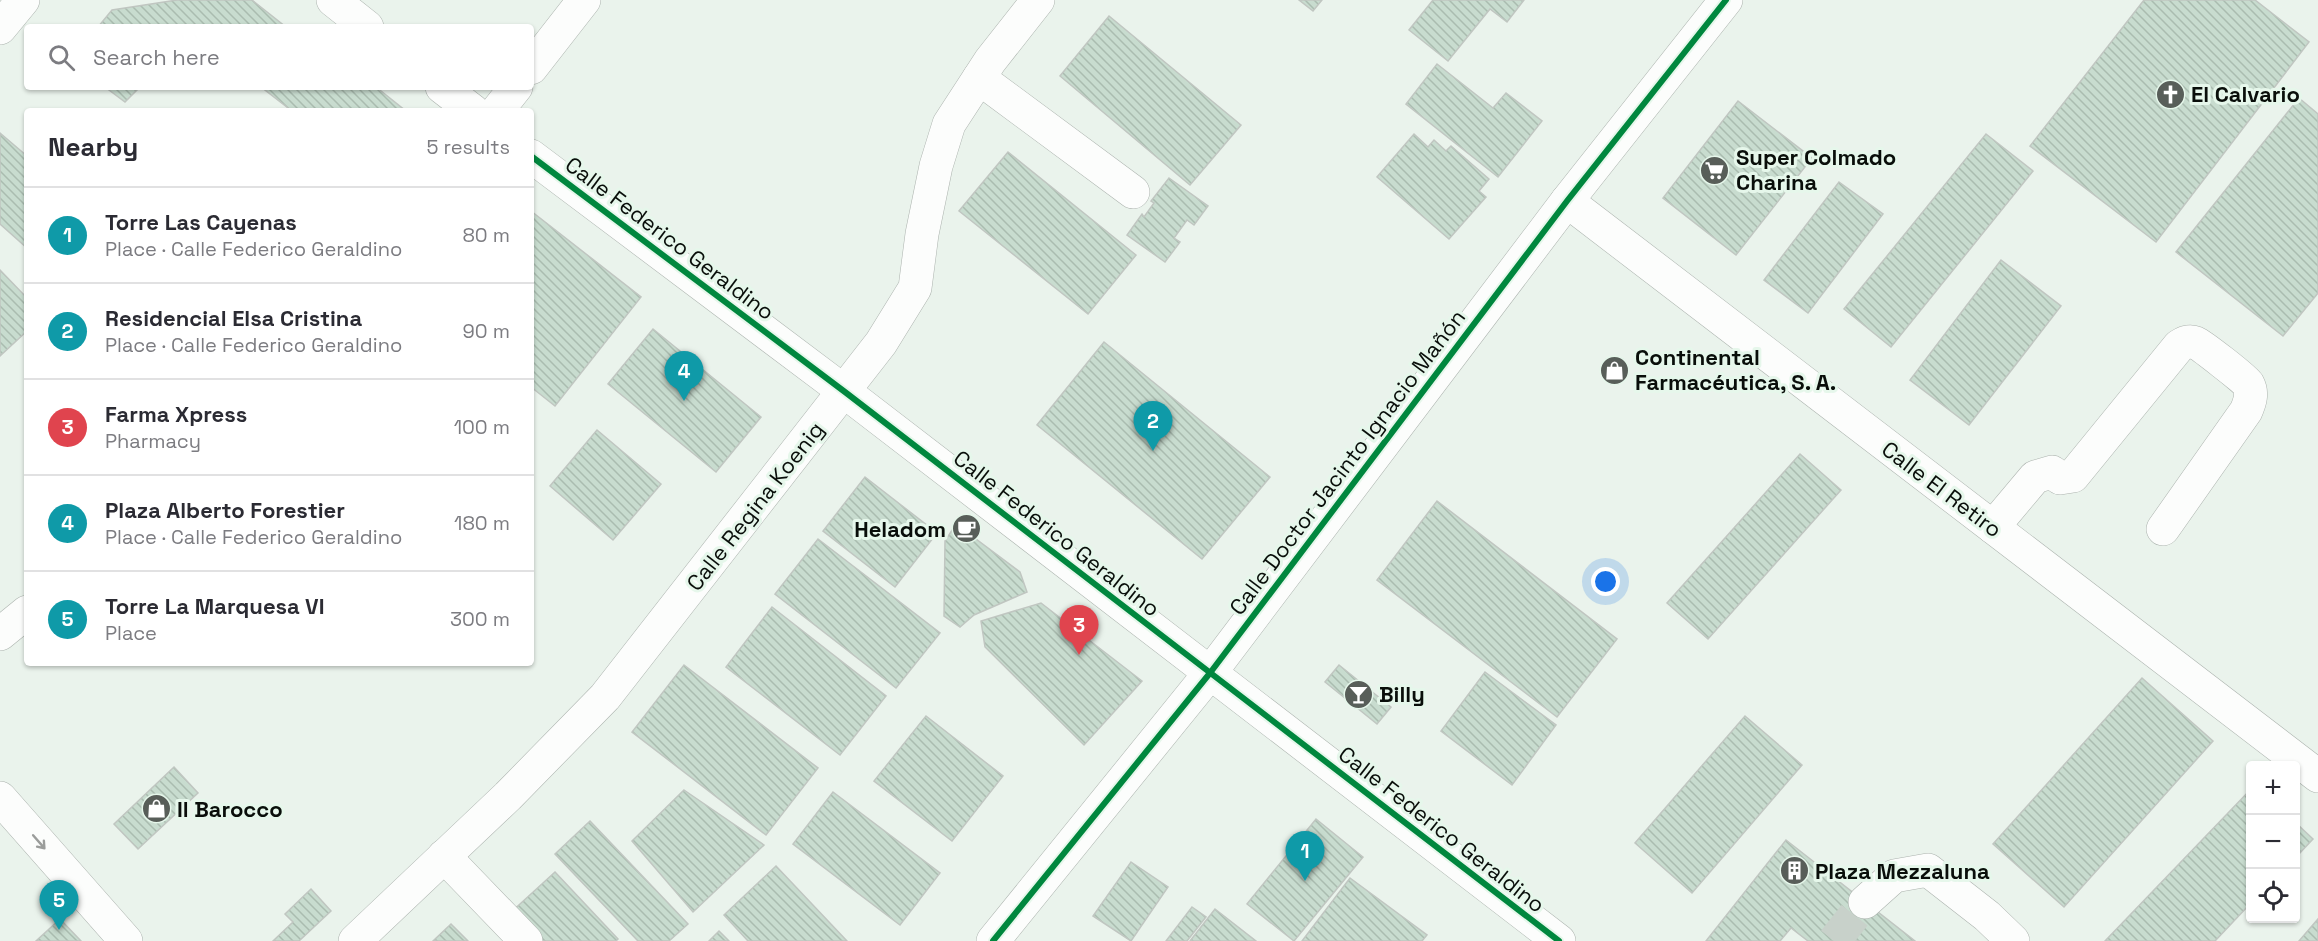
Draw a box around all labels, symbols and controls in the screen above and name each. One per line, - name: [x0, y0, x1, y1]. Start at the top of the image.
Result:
- search box: [24, 24, 534, 90]
- icon: search: [45, 41, 78, 74]
- text: Search here: [93, 43, 220, 71]
- church icon: El Calvario: [2154, 78, 2186, 110]
- place label: El Calvario: [2191, 80, 2300, 108]
- text: Nearby: [48, 130, 138, 164]
- text: 5 results: [426, 134, 510, 160]
- place label: Super Colmado Charina: [1736, 143, 1896, 196]
- street label: Calle Federico Geraldino: [560, 150, 780, 326]
- supermarket icon: Super Colmado Charina: [1699, 154, 1731, 186]
- text: Torre Las Cayenas: [105, 208, 297, 236]
- text: 1: [63, 222, 72, 248]
- text: 80 m: [462, 222, 510, 248]
- text: Place · Calle Federico Geraldino: [105, 236, 402, 262]
- text: Residencial Elsa Cristina: [105, 304, 362, 332]
- street label: Calle Doctor Jacinto Ignacio Mañón: [1223, 304, 1471, 620]
- text: 2: [62, 318, 73, 344]
- text: 90 m: [463, 318, 510, 344]
- text: Place · Calle Federico Geraldino: [105, 332, 402, 358]
- place label: Continental Farmacéutica, S. A.: [1635, 343, 1836, 396]
- pin: 4: [664, 352, 704, 401]
- shop icon: Continental Farmacéutica, S. A.: [1598, 354, 1630, 386]
- text: Farma Xpress: [105, 400, 247, 428]
- pin: 2: [1134, 402, 1172, 451]
- text: 3: [61, 414, 74, 440]
- text: 100 m: [454, 414, 510, 440]
- street label: Calle Regina Koenig: [680, 416, 830, 596]
- text: Pharmacy: [105, 428, 201, 454]
- street label: Calle El Retiro: [1876, 435, 2008, 543]
- street label: Calle Federico Geraldino: [948, 444, 1166, 622]
- text: Plaza Alberto Forestier: [105, 496, 345, 524]
- text: 4: [61, 510, 74, 536]
- text: 180 m: [454, 510, 510, 536]
- cafe icon: Heladom: [951, 513, 983, 545]
- place label: Heladom: [854, 515, 946, 543]
- text: Place · Calle Federico Geraldino: [105, 524, 402, 550]
- your location: [1591, 567, 1620, 596]
- text: Torre La Marquesa VI: [105, 592, 324, 620]
- text: 5: [62, 606, 74, 632]
- text: 300 m: [450, 606, 510, 632]
- pin: 3: [1060, 606, 1098, 655]
- text: Place: [105, 620, 157, 646]
- bar icon: Billy: [1342, 678, 1374, 710]
- place label: Billy: [1379, 680, 1425, 708]
- street label: Calle Federico Geraldino: [1333, 740, 1551, 918]
- map controls: [2246, 761, 2300, 923]
- button: +: [2246, 761, 2300, 815]
- shop icon: Il Barocco: [140, 793, 172, 825]
- place label: Il Barocco: [177, 795, 283, 823]
- button: −: [2246, 815, 2300, 869]
- pin: 1: [1286, 832, 1324, 881]
- one-way arrow: [32, 834, 46, 849]
- building icon: Plaza Mezzaluna: [1778, 855, 1810, 887]
- place label: Plaza Mezzaluna: [1815, 857, 1990, 885]
- button: locate: [2246, 869, 2300, 923]
- pin: 5: [40, 880, 78, 930]

